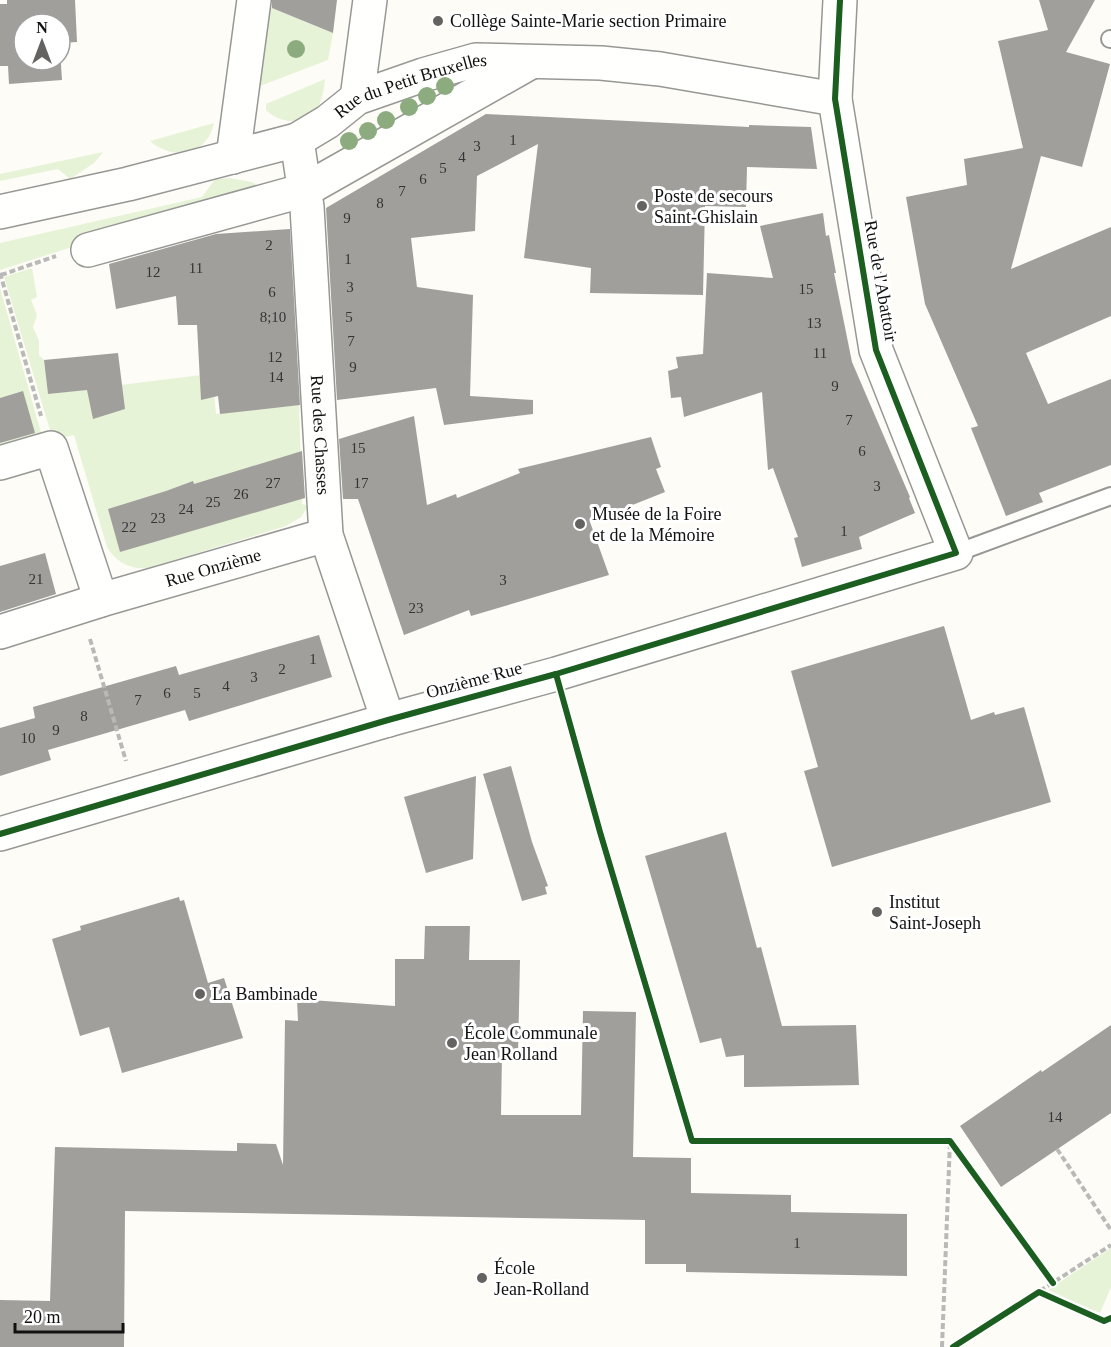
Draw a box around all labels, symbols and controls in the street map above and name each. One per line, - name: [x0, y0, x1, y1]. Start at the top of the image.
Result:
- place label: Collège Sainte-Marie section Primaire: [450, 11, 726, 31]
- north arrow: [12, 12, 72, 72]
- marker: Collège Sainte-Marie section Primaire: [431, 14, 445, 28]
- text: N: [36, 19, 48, 36]
- street label: Rue du Petit Bruxelles: [330, 50, 488, 122]
- house number: 1: [509, 132, 517, 148]
- house number: 3: [473, 138, 481, 154]
- house number: 4: [458, 149, 466, 165]
- house number: 5: [439, 160, 447, 176]
- house number: 6: [419, 171, 427, 187]
- house number: 7: [398, 183, 406, 199]
- place label: Poste de secours Saint-Ghislain: [654, 186, 773, 227]
- house number: 8: [376, 195, 384, 211]
- marker: Poste de secours Saint-Ghislain: [635, 199, 649, 213]
- house number: 9: [343, 210, 351, 226]
- street label: Rue de l'Abattoir: [860, 219, 902, 343]
- house number: 2: [265, 237, 273, 253]
- house number: 1: [344, 251, 352, 267]
- house number: 11: [189, 260, 203, 276]
- house number: 12: [146, 264, 161, 280]
- house number: 3: [346, 279, 354, 295]
- house number: 15: [799, 281, 814, 297]
- house number: 6: [268, 284, 276, 300]
- house number: 8;10: [260, 309, 286, 325]
- house number: 5: [345, 309, 353, 325]
- house number: 13: [807, 315, 822, 331]
- house number: 7: [347, 333, 355, 349]
- house number: 11: [813, 345, 827, 361]
- house number: 12: [268, 349, 283, 365]
- house number: 9: [349, 359, 357, 375]
- house number: 14: [269, 369, 284, 385]
- street label: Rue des Chasses: [307, 374, 334, 495]
- house number: 9: [831, 378, 839, 394]
- house number: 7: [845, 412, 853, 428]
- house number: 15: [351, 440, 366, 456]
- house number: 6: [858, 443, 866, 459]
- house number: 27: [266, 475, 281, 491]
- house number: 17: [354, 475, 369, 491]
- house number: 3: [873, 478, 881, 494]
- house number: 26: [234, 486, 249, 502]
- house number: 25: [206, 494, 221, 510]
- house number: 24: [179, 501, 194, 517]
- place label: Musée de la Foire et de la Mémoire: [592, 504, 721, 545]
- house number: 23: [151, 510, 166, 526]
- marker: Musée de la Foire et de la Mémoire: [573, 517, 587, 531]
- house number: 22: [122, 519, 137, 535]
- house number: 1: [840, 523, 848, 539]
- street label: Rue Onzième: [163, 544, 263, 591]
- house number: 21: [29, 571, 44, 587]
- house number: 3: [499, 572, 507, 588]
- house number: 23: [409, 600, 424, 616]
- house number: 1: [309, 651, 317, 667]
- street label: Onzième Rue: [424, 658, 524, 702]
- house number: 2: [278, 661, 286, 677]
- house number: 3: [250, 669, 258, 685]
- house number: 4: [222, 678, 230, 694]
- house number: 6: [163, 685, 171, 701]
- house number: 5: [193, 685, 201, 701]
- house number: 7: [134, 692, 142, 708]
- house number: 8: [80, 708, 88, 724]
- house number: 9: [52, 722, 60, 738]
- house number: 10: [21, 730, 36, 746]
- place label: Institut Saint-Joseph: [889, 892, 981, 933]
- marker: Institut Saint-Joseph: [870, 905, 884, 919]
- place label: La Bambinade: [212, 984, 317, 1004]
- marker: La Bambinade: [193, 987, 207, 1001]
- place label: École Communale Jean Rolland: [464, 1022, 597, 1064]
- marker: École Communale Jean Rolland: [445, 1036, 459, 1050]
- house number: 14: [1048, 1109, 1063, 1125]
- house number: 1: [793, 1235, 801, 1251]
- place label: École Jean-Rolland: [494, 1257, 589, 1299]
- marker: École Jean-Rolland: [475, 1271, 489, 1285]
- scale bar: [15, 1296, 123, 1334]
- text: 20 m: [24, 1307, 61, 1327]

